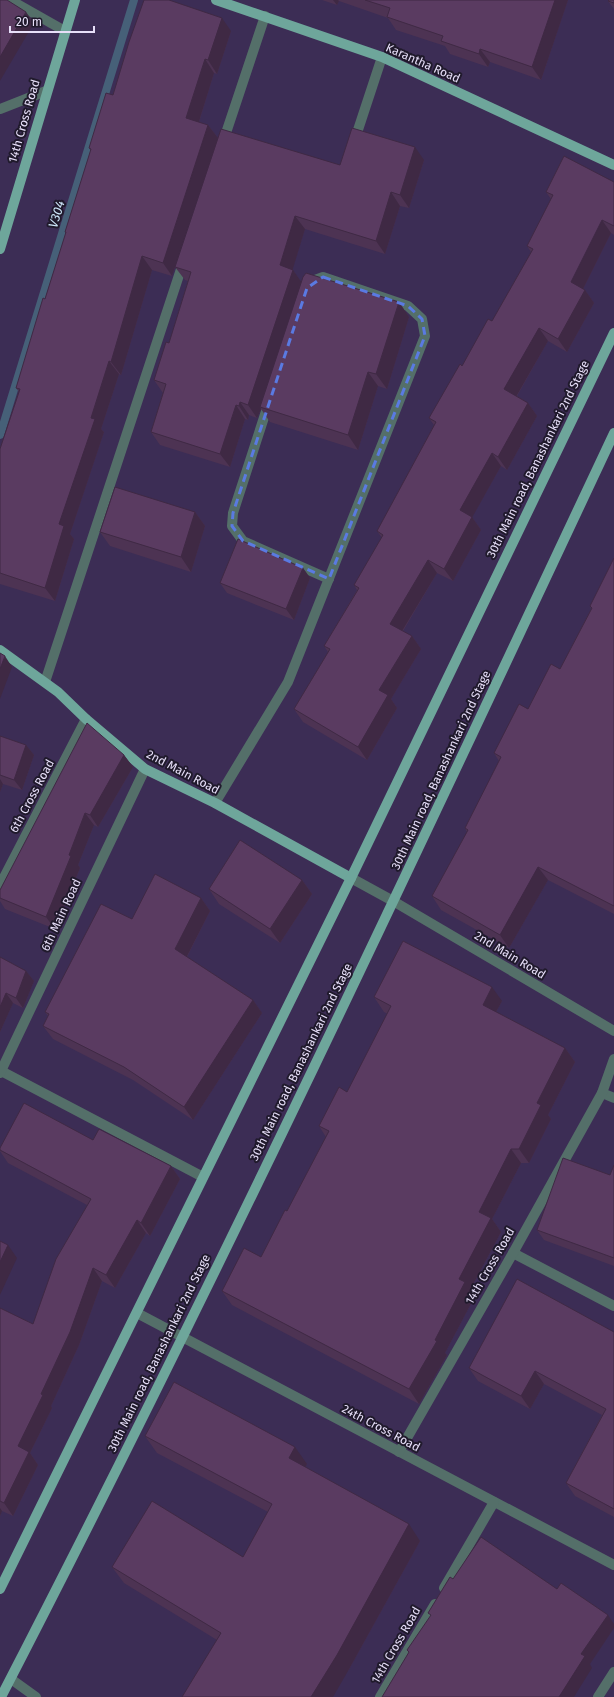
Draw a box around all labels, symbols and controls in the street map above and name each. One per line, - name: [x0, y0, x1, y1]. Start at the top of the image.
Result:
- scale bar: [10, 8, 94, 34]
- text: 20 m: [16, 15, 42, 29]
- street label: Karantha Road: [384, 40, 462, 86]
- street label: 14th Cross Road: [5, 78, 43, 164]
- water label: V304: [45, 199, 68, 230]
- street label: 30th Main road, Banashankari 2nd Stage: [484, 358, 592, 560]
- street label: 30th Main road, Banashankari 2nd Stage: [389, 668, 493, 872]
- street label: 2nd Main Road: [144, 747, 222, 797]
- street label: 6th Cross Road: [7, 757, 57, 835]
- street label: 6th Main Road: [38, 877, 84, 953]
- street label: 2nd Main Road: [472, 928, 548, 982]
- street label: 30th Main road, Banashankari 2nd Stage: [247, 961, 355, 1163]
- street label: 14th Cross Road: [462, 1225, 518, 1307]
- street label: 30th Main road, Banashankari 2nd Stage: [105, 1252, 213, 1454]
- street label: 24th Cross Road: [340, 1402, 422, 1454]
- street label: 14th Cross Road: [368, 1604, 424, 1686]

